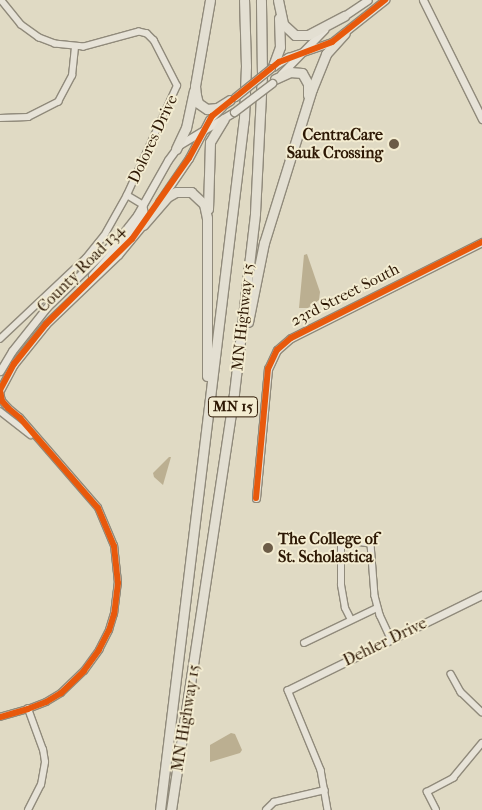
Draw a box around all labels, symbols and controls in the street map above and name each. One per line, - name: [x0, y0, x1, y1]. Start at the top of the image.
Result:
- street label: Dolores Drive: [124, 92, 182, 186]
- place label: CentraCare Sauk Crossing: [287, 125, 383, 163]
- marker: CentraCare Sauk Crossing: [387, 137, 401, 151]
- street label: County Road 134: [33, 221, 129, 317]
- street label: 23rd Street South: [288, 259, 402, 331]
- street label: MN Highway 15: [228, 262, 258, 372]
- road number: MN 15: [207, 394, 259, 420]
- place label: The College of St. Scholastica: [278, 529, 378, 567]
- marker: The College of St. Scholastica: [262, 542, 274, 554]
- street label: Dehler Drive: [340, 614, 430, 670]
- street label: MN Highway 15: [168, 663, 204, 773]

